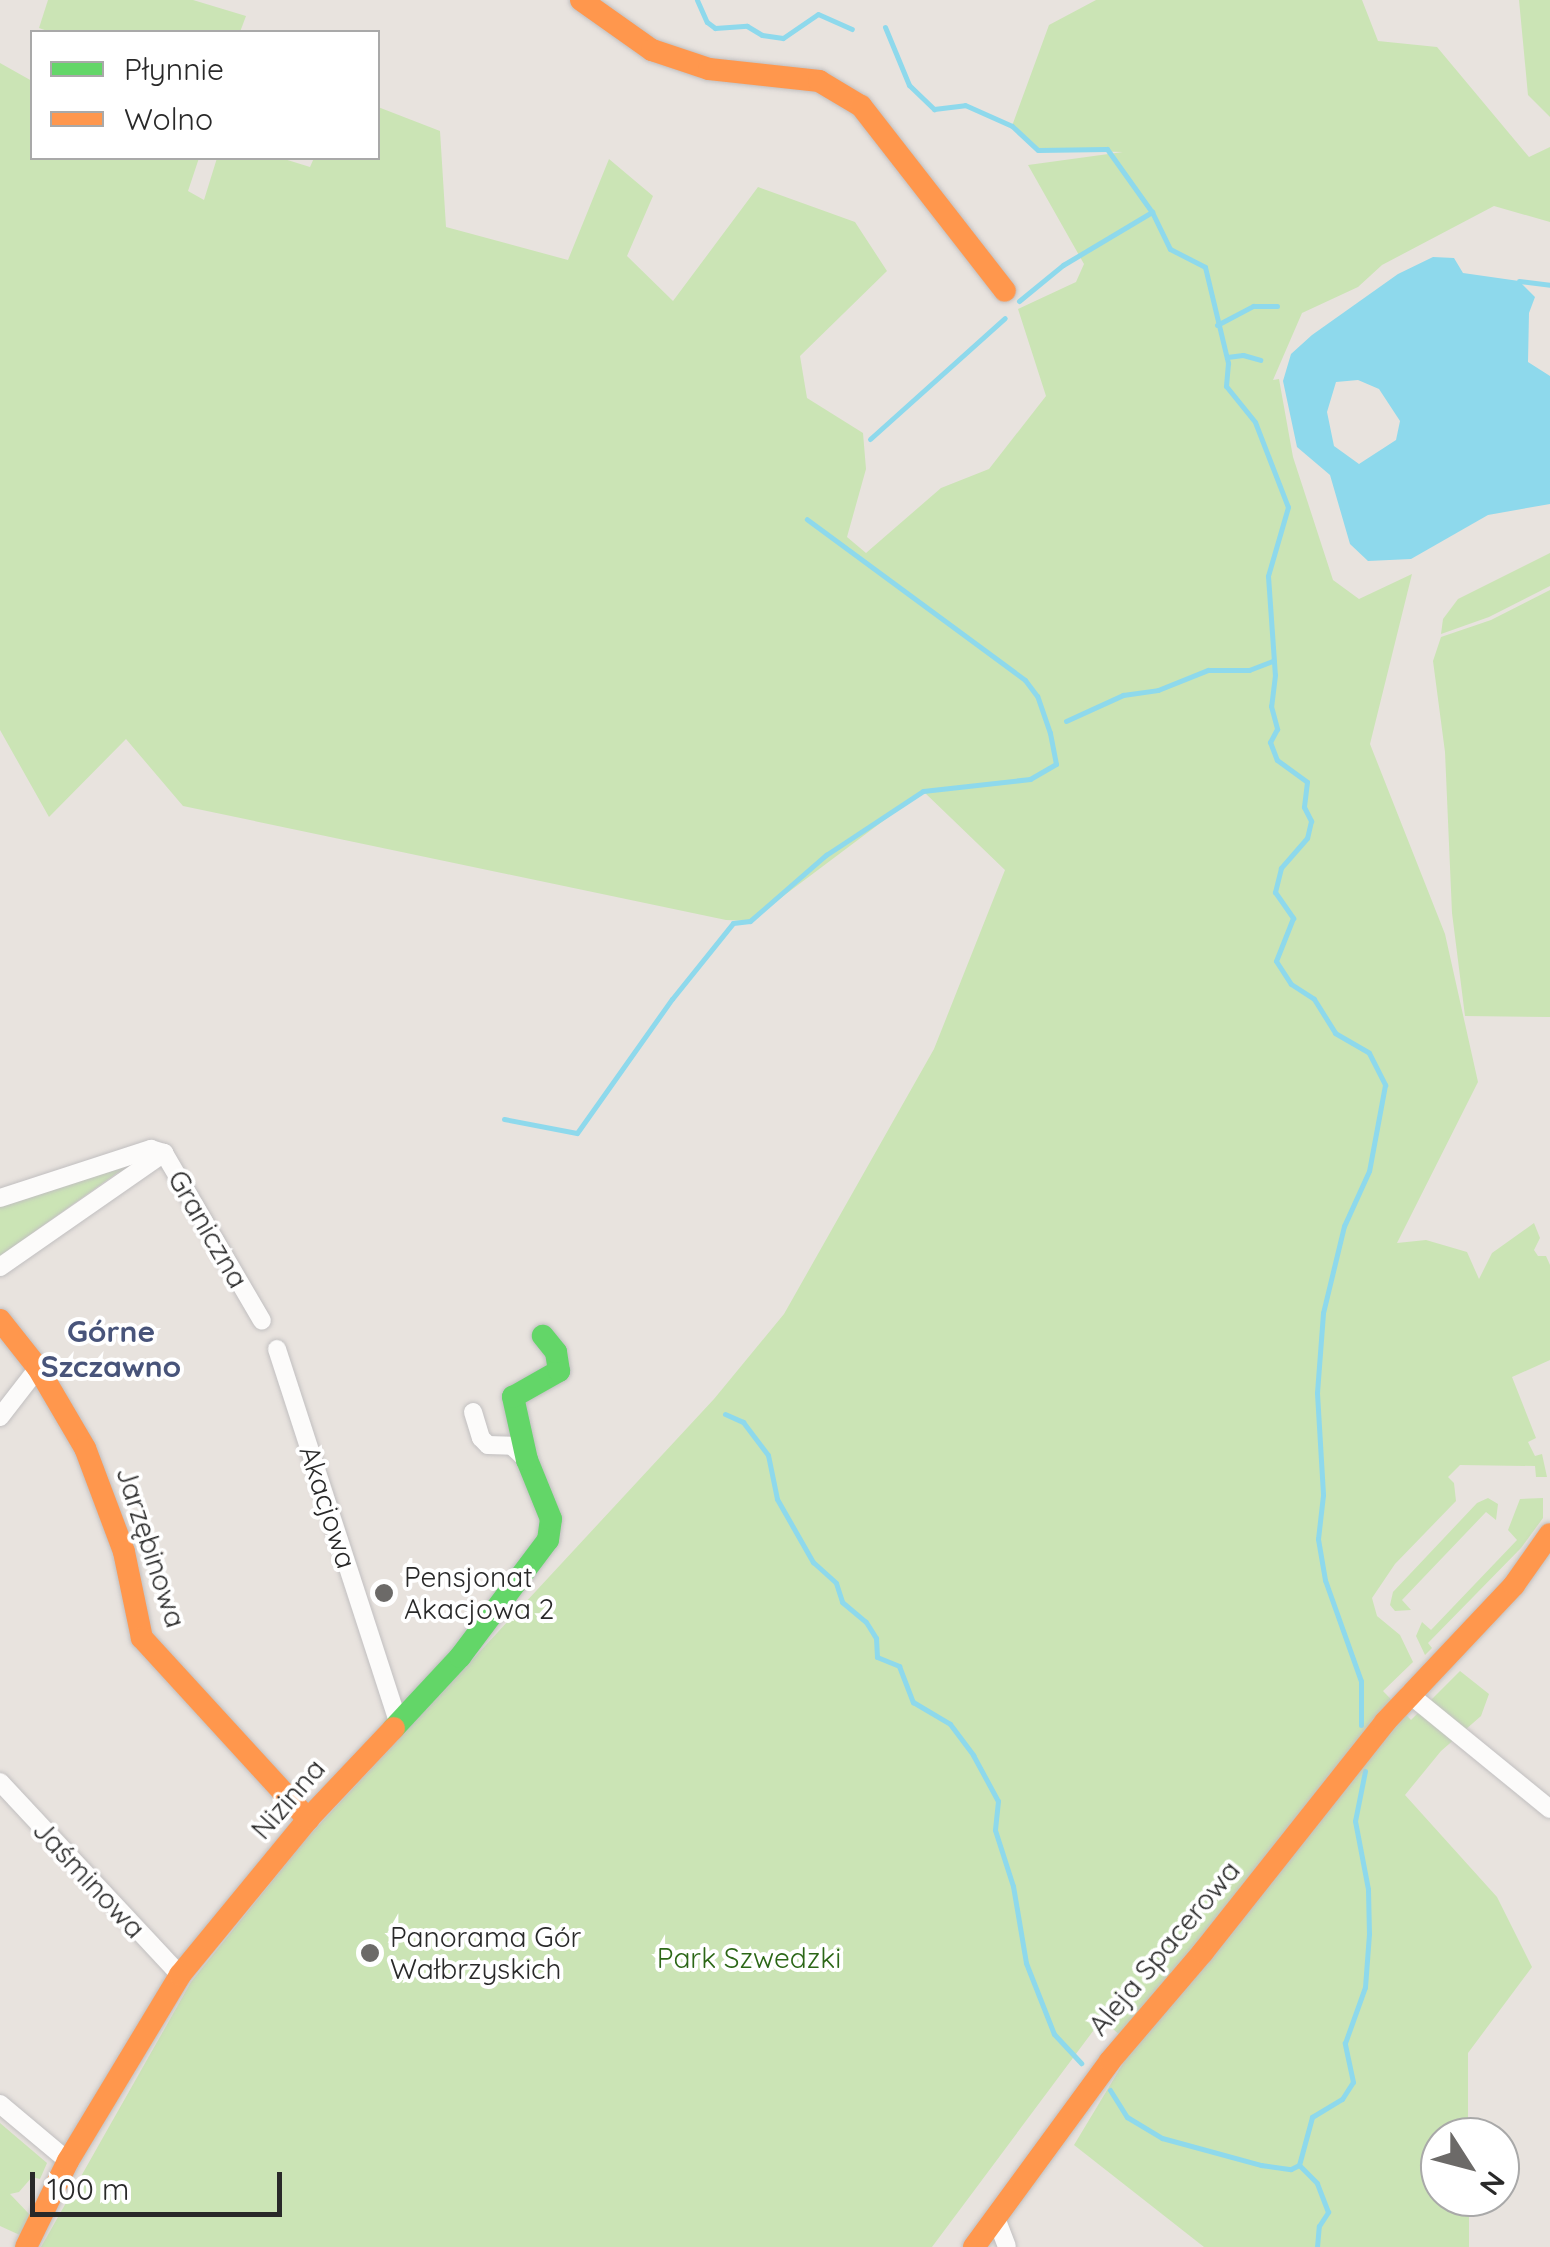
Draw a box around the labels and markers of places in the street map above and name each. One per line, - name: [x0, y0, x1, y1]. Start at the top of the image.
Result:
- place label: Pensjonat Akacjowa 2: [404, 1560, 554, 1626]
- marker: Pensjonat Akacjowa 2: [373, 1582, 395, 1604]
- place label: Panorama Gór Wałbrzyskich: [390, 1920, 581, 1986]
- marker: Panorama Gór Wałbrzyskich: [359, 1942, 381, 1964]

